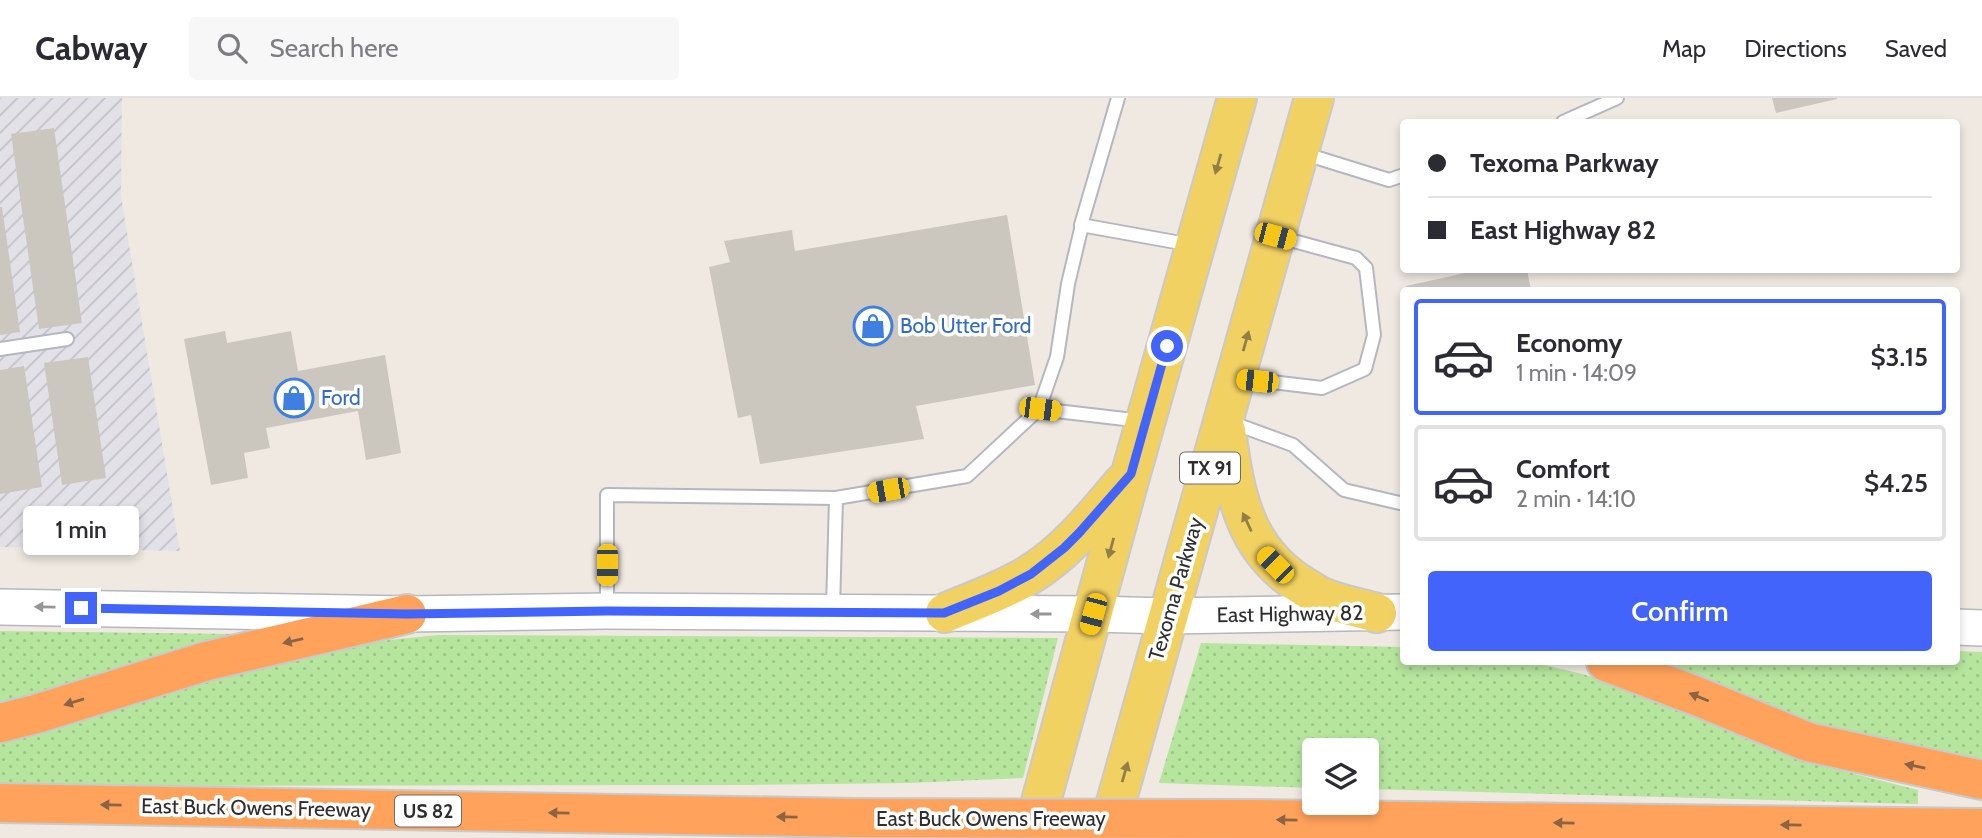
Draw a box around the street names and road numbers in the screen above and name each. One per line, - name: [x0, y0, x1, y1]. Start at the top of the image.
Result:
- road number: TX 91: [1180, 452, 1240, 484]
- street label: Texoma Parkway: [1143, 514, 1208, 663]
- street label: East Highway 82: [1216, 600, 1364, 627]
- street label: East Buck Owens Freeway: [141, 793, 372, 822]
- road number: US 82: [395, 796, 461, 826]
- street label: East Buck Owens Freeway: [876, 806, 1106, 831]

